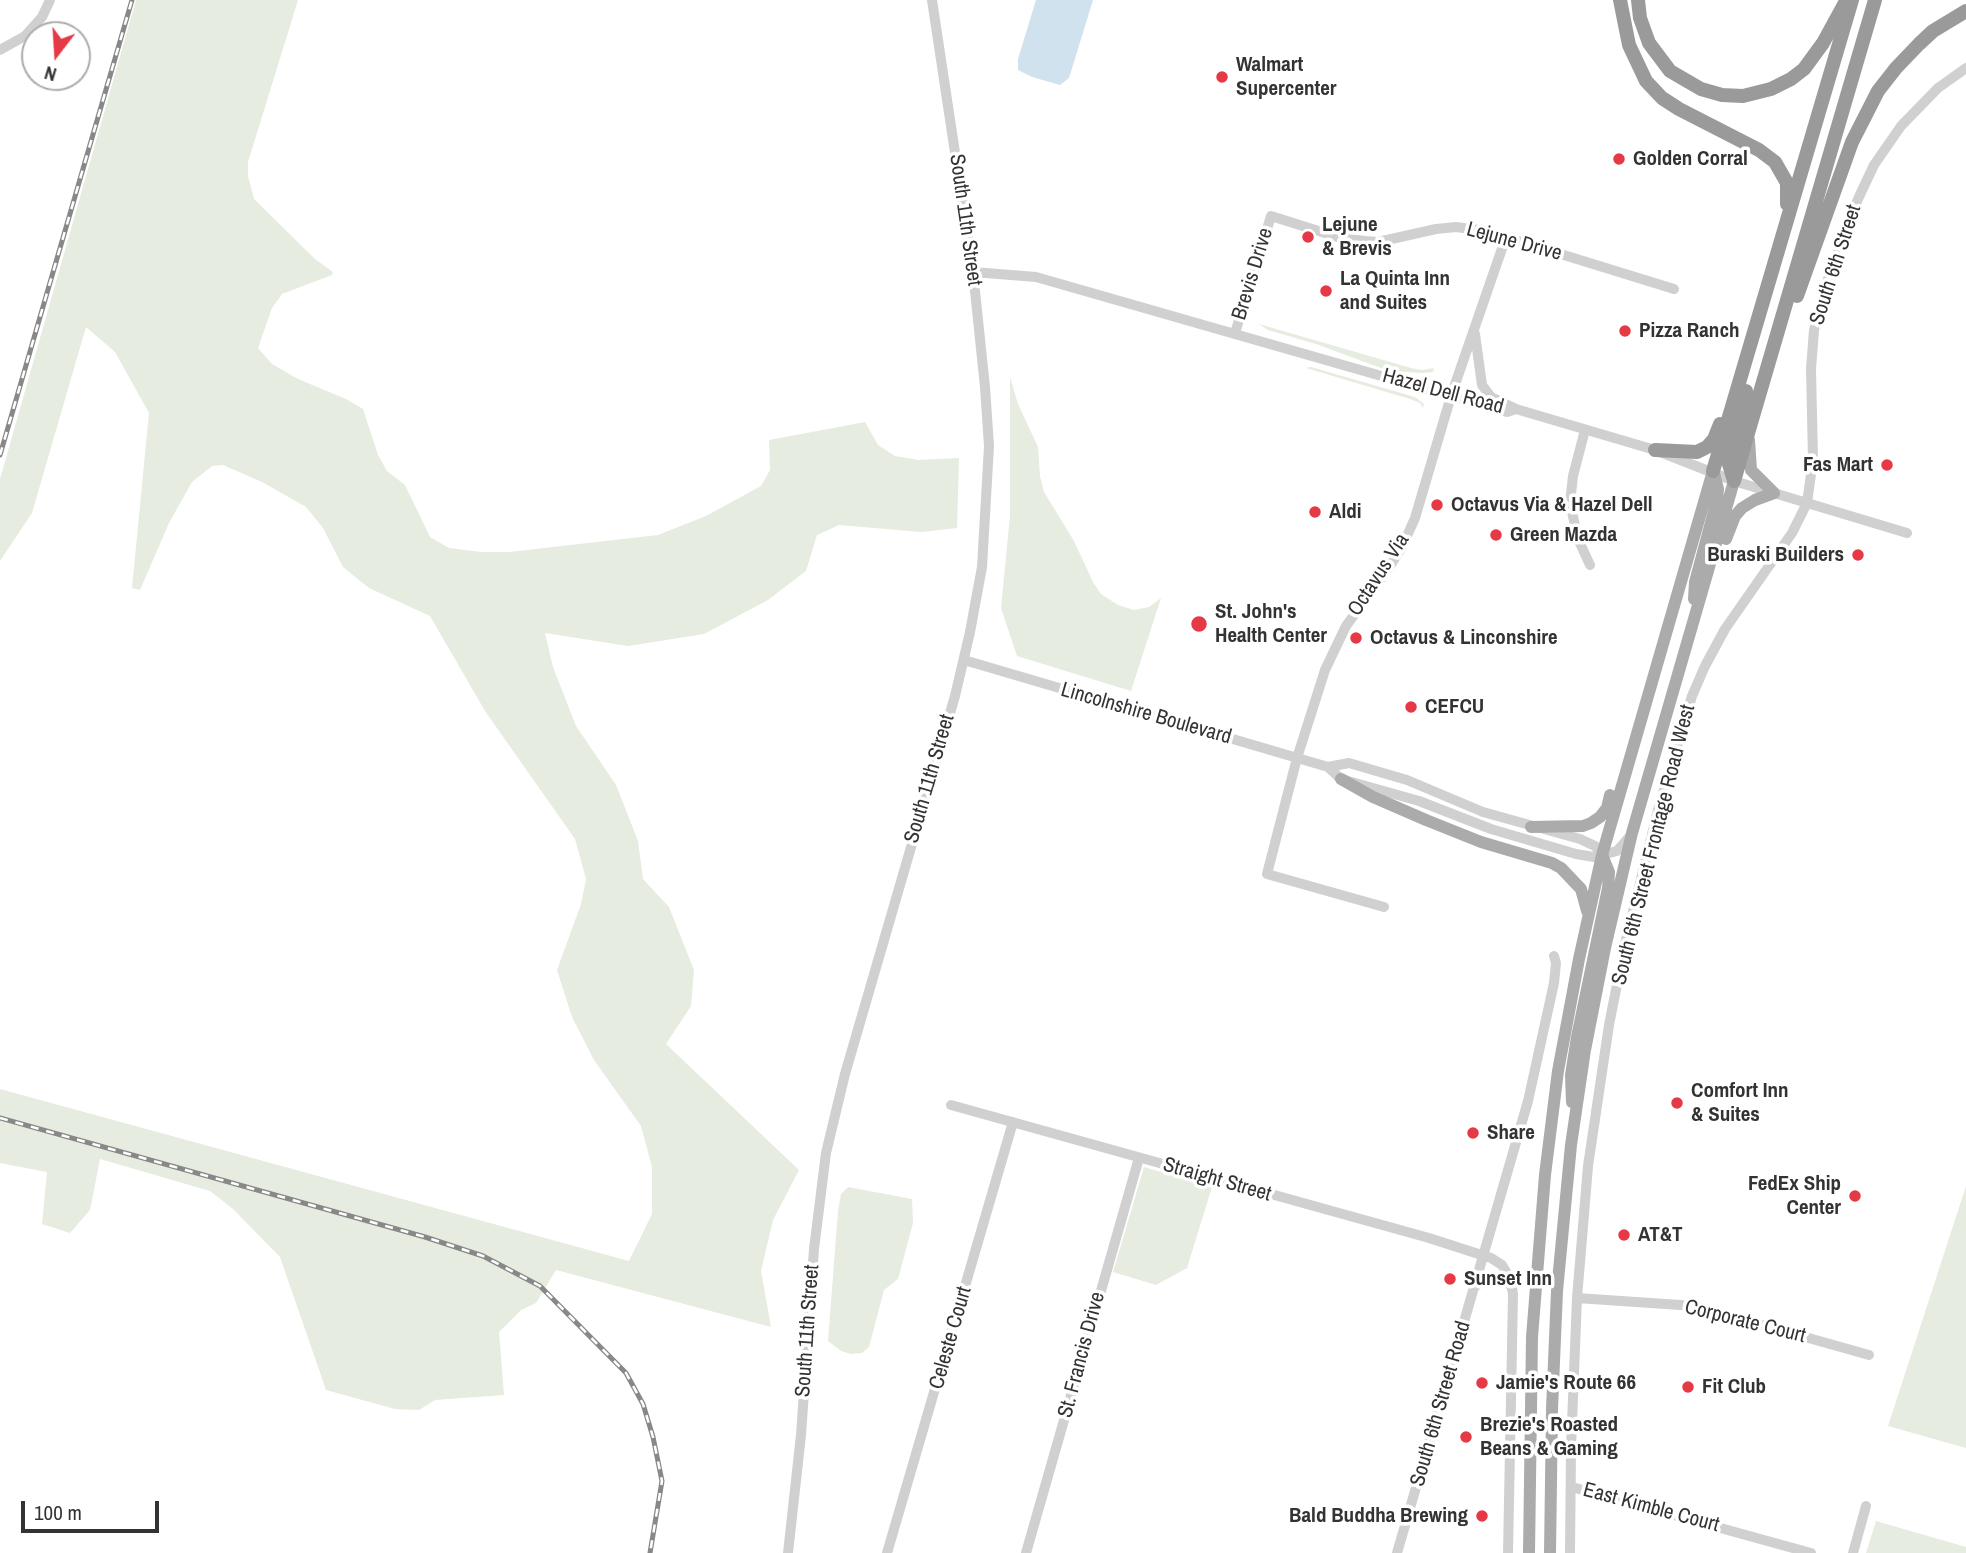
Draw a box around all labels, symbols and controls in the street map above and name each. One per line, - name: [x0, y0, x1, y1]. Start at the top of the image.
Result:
- north arrow: [21, 21, 91, 91]
- place label: Walmart Supercenter: [1236, 52, 1336, 102]
- text: N: [41, 60, 60, 88]
- marker: Walmart Supercenter: [1214, 69, 1230, 85]
- place label: Golden Corral: [1633, 146, 1748, 172]
- marker: Golden Corral: [1611, 151, 1627, 167]
- street label: South 11th Street: [943, 153, 987, 287]
- street label: South 6th Street: [1805, 202, 1867, 328]
- place label: Lejune & Brevis: [1322, 212, 1392, 262]
- street label: Lejune Drive: [1464, 217, 1564, 267]
- street label: Brevis Drive: [1227, 225, 1279, 323]
- marker: Lejune & Brevis: [1300, 229, 1316, 245]
- place label: La Quinta Inn and Suites: [1340, 266, 1450, 316]
- marker: La Quinta Inn and Suites: [1318, 283, 1334, 299]
- place label: Pizza Ranch: [1639, 318, 1739, 344]
- marker: Pizza Ranch: [1617, 323, 1633, 339]
- street label: Hazel Dell Road: [1380, 364, 1506, 420]
- place label: Fas Mart: [1803, 452, 1873, 478]
- marker: Fas Mart: [1879, 457, 1895, 473]
- place label: Octavus Via & Hazel Dell: [1451, 492, 1653, 518]
- marker: Octavus Via & Hazel Dell: [1429, 497, 1445, 513]
- place label: Aldi: [1329, 499, 1362, 525]
- marker: Aldi: [1307, 504, 1323, 520]
- place label: Green Mazda: [1510, 522, 1617, 548]
- marker: Green Mazda: [1488, 527, 1504, 543]
- street label: Octavus Via: [1343, 529, 1415, 621]
- place label: Buraski Builders: [1707, 542, 1844, 568]
- marker: Buraski Builders: [1850, 547, 1866, 563]
- place label: St. John's Health Center: [1215, 599, 1327, 649]
- marker: St. John's Health Center: [1189, 614, 1209, 634]
- place label: Octavus & Linconshire: [1370, 625, 1558, 651]
- marker: Octavus & Linconshire: [1348, 630, 1364, 646]
- street label: Lincolnshire Boulevard: [1058, 678, 1234, 750]
- place label: CEFCU: [1425, 694, 1484, 720]
- marker: CEFCU: [1403, 699, 1419, 715]
- street label: South 6th Street Frontage Road West: [1607, 702, 1701, 988]
- street label: South 11th Street: [900, 712, 960, 846]
- place label: Comfort Inn & Suites: [1691, 1078, 1789, 1128]
- marker: Comfort Inn & Suites: [1669, 1095, 1685, 1111]
- place label: Share: [1487, 1120, 1535, 1146]
- marker: Share: [1465, 1125, 1481, 1141]
- street label: Straight Street: [1160, 1153, 1274, 1207]
- place label: FedEx Ship Center: [1748, 1171, 1841, 1221]
- marker: FedEx Ship Center: [1847, 1188, 1863, 1204]
- place label: AT&T: [1638, 1222, 1683, 1248]
- marker: AT&T: [1616, 1227, 1632, 1243]
- street label: South 11th Street: [791, 1264, 825, 1398]
- place label: Sunset Inn: [1464, 1266, 1552, 1292]
- marker: Sunset Inn: [1442, 1271, 1458, 1287]
- street label: Celeste Court: [924, 1284, 978, 1392]
- street label: St. Francis Drive: [1053, 1289, 1111, 1421]
- street label: Corporate Court: [1682, 1295, 1808, 1349]
- street label: South 6th Street Road: [1405, 1319, 1477, 1489]
- place label: Jamie's Route 66: [1496, 1370, 1636, 1396]
- place label: Fit Club: [1702, 1374, 1766, 1400]
- marker: Jamie's Route 66: [1474, 1375, 1490, 1391]
- marker: Fit Club: [1680, 1379, 1696, 1395]
- place label: Brezie's Roasted Beans & Gaming: [1480, 1412, 1618, 1462]
- marker: Brezie's Roasted Beans & Gaming: [1458, 1429, 1474, 1445]
- street label: East Kimble Court: [1580, 1478, 1722, 1538]
- scale bar: [24, 1486, 163, 1530]
- text: 100 m: [34, 1498, 82, 1527]
- place label: Bald Buddha Brewing: [1289, 1503, 1468, 1529]
- marker: Bald Buddha Brewing: [1474, 1508, 1490, 1524]

